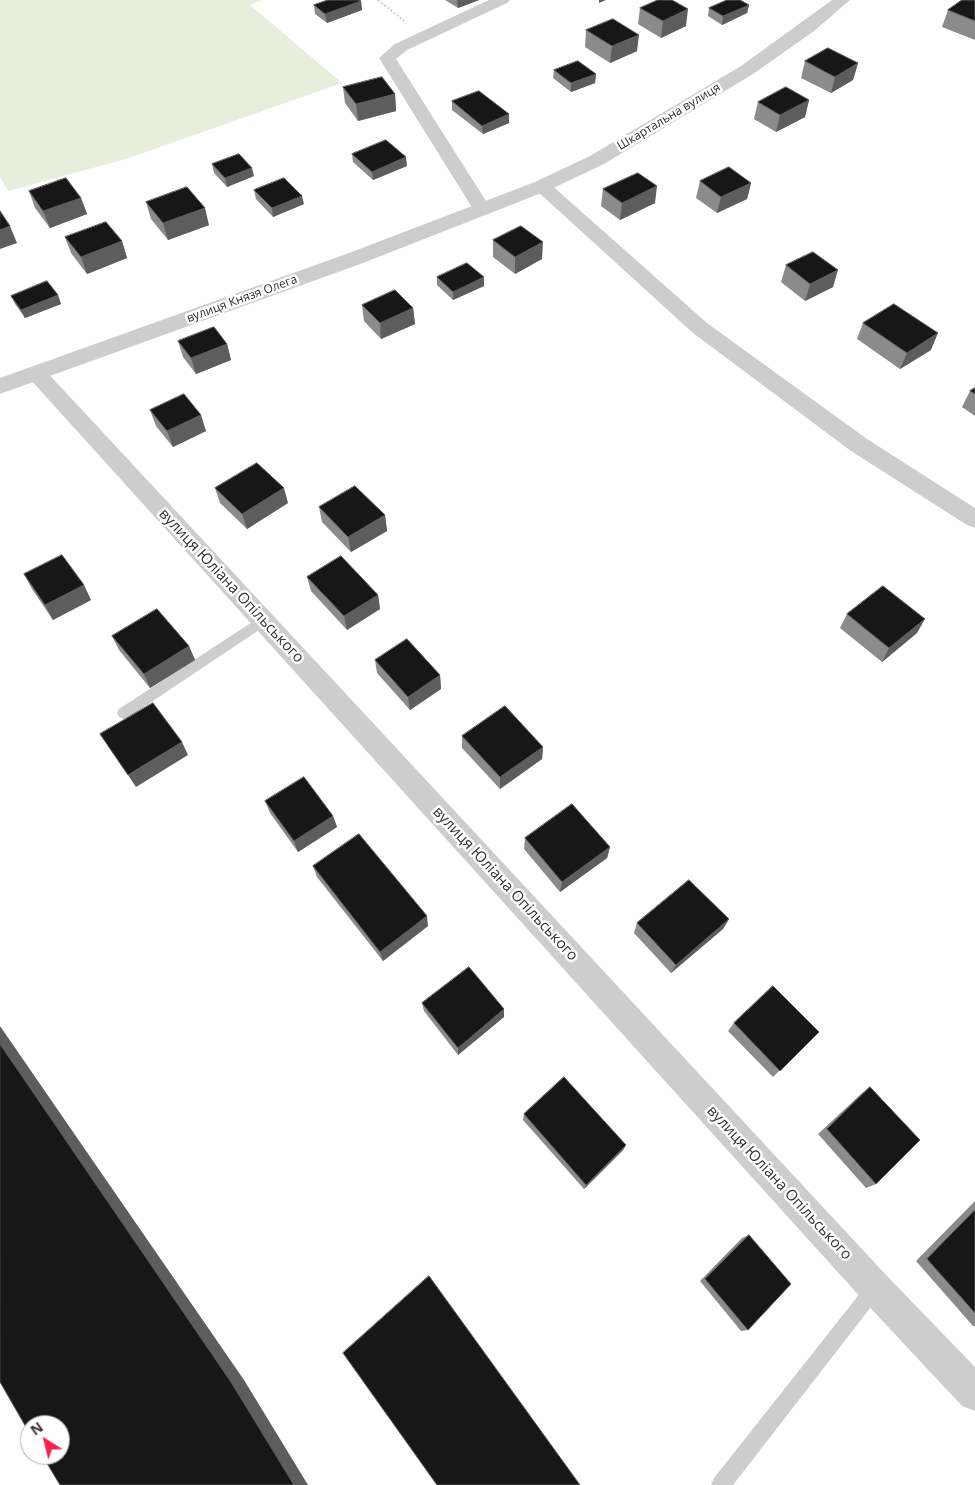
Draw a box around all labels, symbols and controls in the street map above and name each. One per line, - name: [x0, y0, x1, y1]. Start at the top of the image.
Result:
- street label: Шкартальна вулиця: [615, 80, 723, 154]
- street label: вулиця Князя Олега: [185, 272, 299, 326]
- street label: вулиця Юліана Опільського: [155, 505, 307, 667]
- street label: вулиця Юліана Опільського: [429, 803, 581, 965]
- street label: вулиця Юліана Опільського: [703, 1102, 855, 1264]
- north arrow: [20, 1415, 70, 1465]
- text: N: [26, 1417, 47, 1439]

